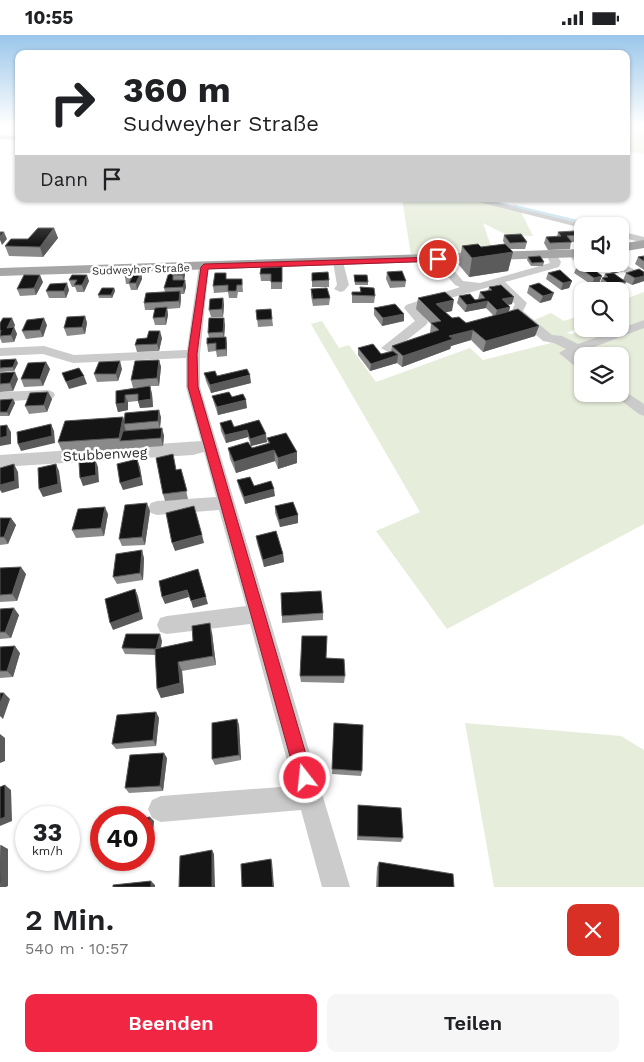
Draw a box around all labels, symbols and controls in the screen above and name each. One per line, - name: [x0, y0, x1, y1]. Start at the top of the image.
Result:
- text: 10:55: [25, 6, 73, 29]
- text: 360 m: [123, 69, 231, 111]
- icon: right: [40, 70, 105, 135]
- text: Sudweyher Straße: [123, 111, 319, 136]
- icon: arrive: [98, 165, 126, 193]
- text: Dann: [40, 168, 88, 191]
- map controls: [574, 217, 629, 402]
- button: sound: [574, 217, 629, 272]
- pin: [417, 238, 459, 280]
- icon: arrive: [424, 245, 452, 273]
- street label: Sudweyher Straße: [92, 261, 190, 278]
- button: search: [574, 282, 629, 337]
- button: layers: [574, 347, 629, 402]
- street label: Stubbenweg: [62, 444, 148, 464]
- position arrow: [278, 751, 330, 803]
- speed limit sign: 40: [90, 806, 155, 871]
- text: 33: [33, 818, 62, 847]
- text: km/h: [32, 844, 63, 858]
- text: 2 Min.: [25, 902, 114, 937]
- button: close: [567, 904, 619, 956]
- text: 540 m · 10:57: [25, 939, 128, 958]
- button: Beenden: [25, 994, 317, 1052]
- button: Teilen: [327, 994, 619, 1052]

